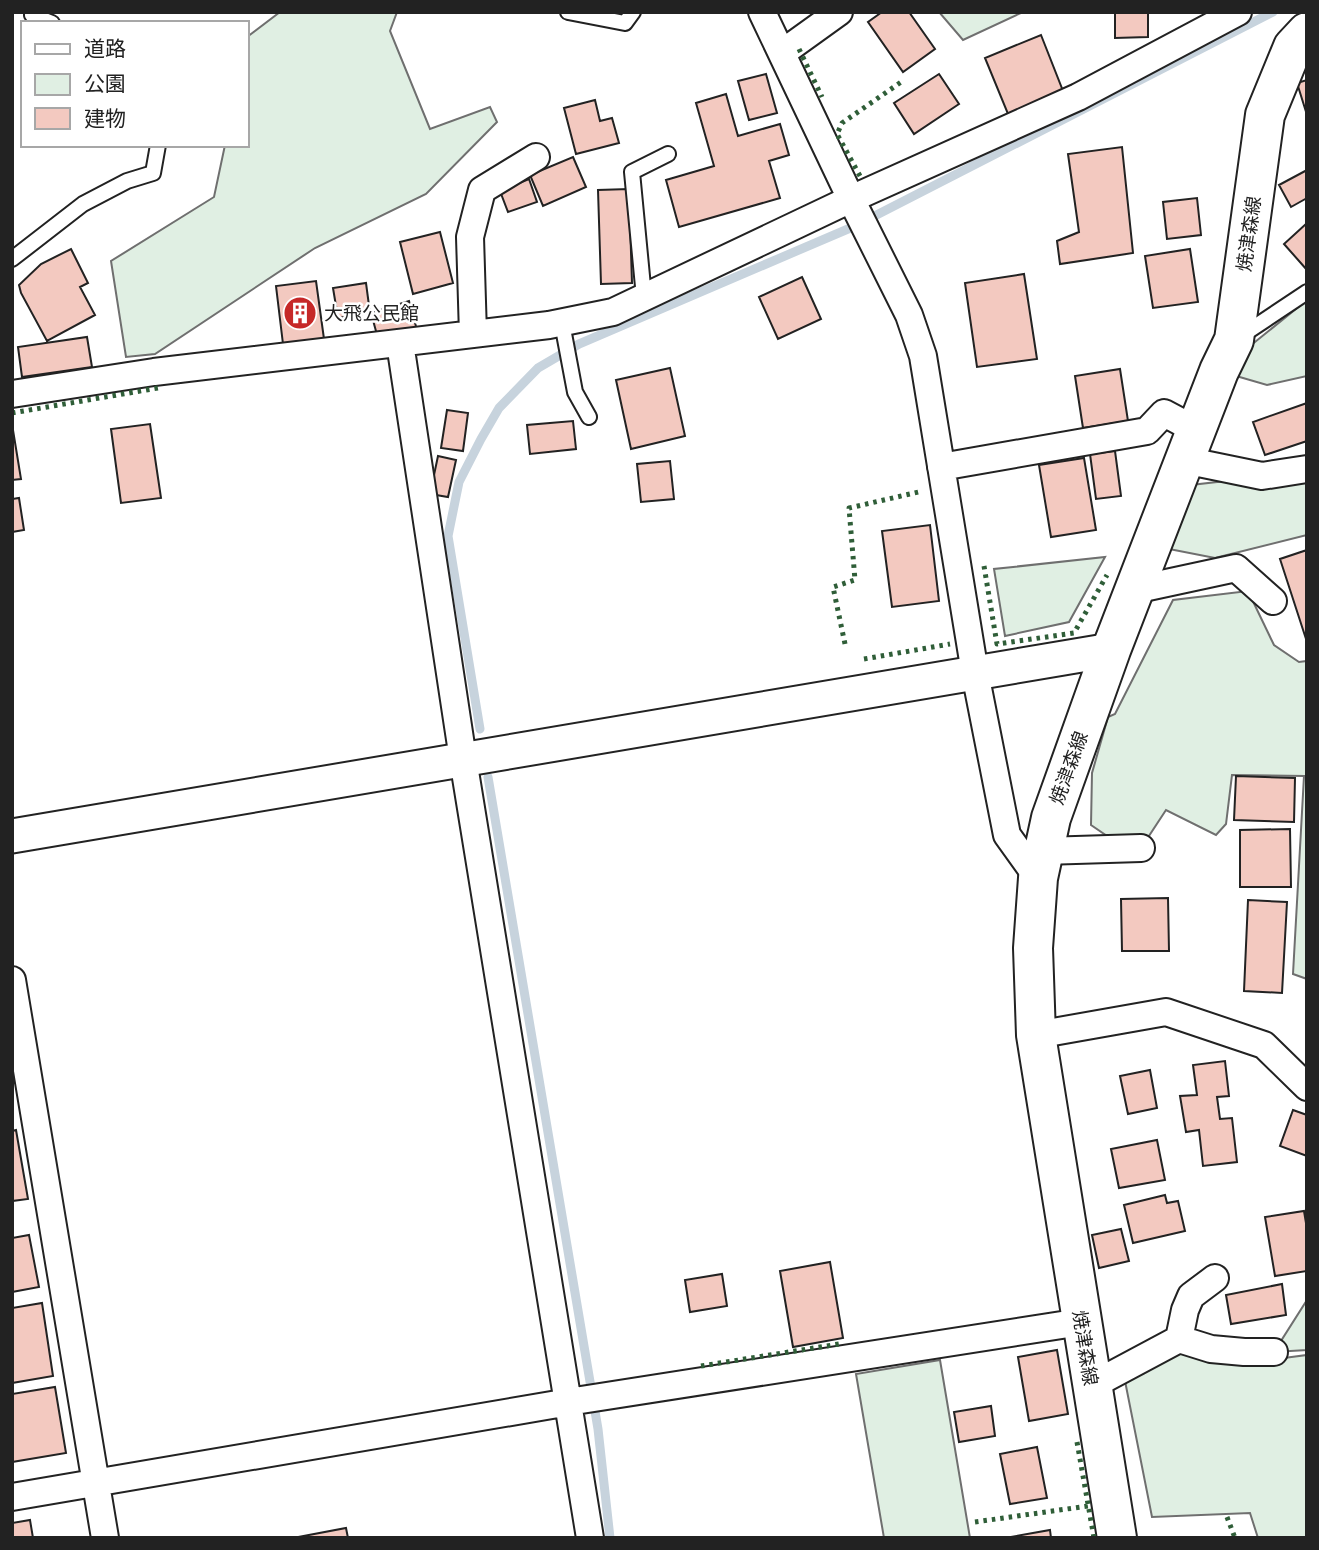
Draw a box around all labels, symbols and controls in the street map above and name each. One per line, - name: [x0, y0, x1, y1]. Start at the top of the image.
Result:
- legend: [21, 21, 248, 147]
- text: 道路: [84, 37, 126, 61]
- text: 公園: [84, 72, 126, 96]
- text: 建物: [84, 107, 126, 131]
- street label: 焼津森線: [1232, 195, 1266, 273]
- building icon: 大飛公民館: [281, 294, 319, 332]
- place label: 大飛公民館: [324, 302, 419, 325]
- street label: 焼津森線: [1045, 728, 1093, 808]
- street label: 焼津森線: [1068, 1309, 1102, 1387]

